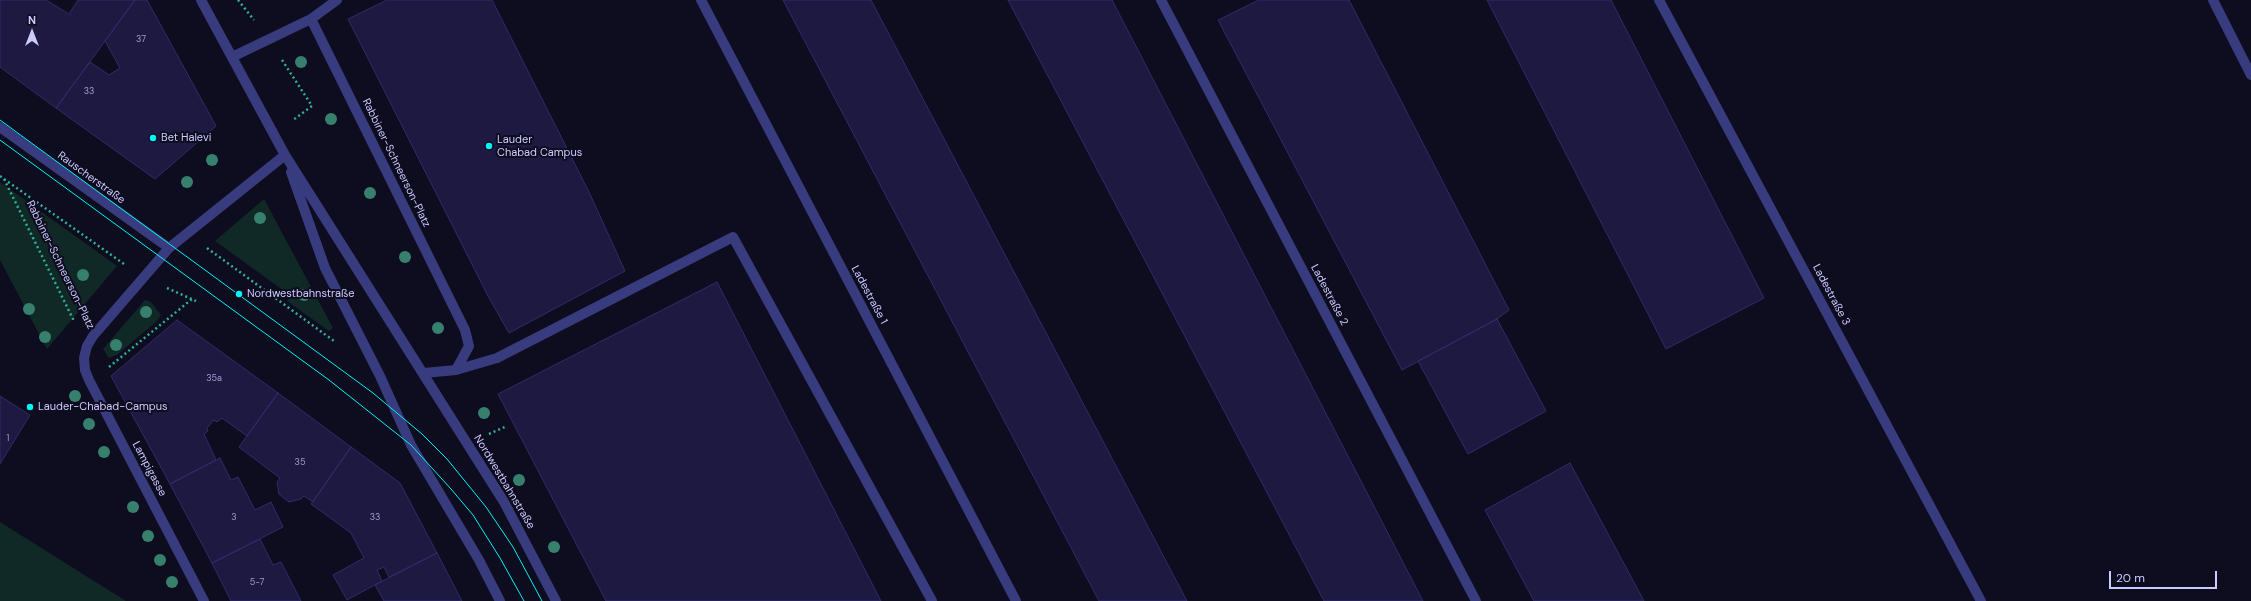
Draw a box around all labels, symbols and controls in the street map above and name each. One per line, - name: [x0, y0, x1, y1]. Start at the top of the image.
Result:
- north arrow: [12, 12, 52, 52]
- text: N: [28, 13, 36, 27]
- house number: 37: [136, 35, 146, 45]
- house number: 33: [84, 87, 94, 97]
- street label: Rabbiner-Schneerson-Platz: [359, 96, 433, 230]
- place label: Bet Halevi: [161, 131, 211, 145]
- marker: Bet Halevi: [148, 133, 158, 143]
- place label: Lauder Chabad Campus: [497, 133, 582, 159]
- marker: Lauder Chabad Campus: [484, 141, 494, 151]
- street label: Rauscherstraße: [55, 149, 127, 207]
- street label: Rabbiner-Schneerson-Platz: [23, 198, 97, 332]
- street label: Ladestraße 2: [1307, 262, 1351, 328]
- street label: Ladestraße 3: [1809, 262, 1853, 328]
- street label: Ladestraße 1: [848, 264, 890, 326]
- place label: Nordwestbahnstraße: [247, 287, 354, 301]
- marker: Nordwestbahnstraße: [234, 289, 244, 299]
- house number: 35a: [206, 374, 222, 384]
- place label: Lauder-Chabad-Campus: [38, 400, 168, 414]
- marker: Lauder-Chabad-Campus: [25, 402, 35, 412]
- street label: Nordwestbahnstraße: [471, 433, 537, 531]
- house number: 1: [7, 434, 9, 444]
- street label: Lampigasse: [129, 439, 169, 499]
- house number: 35: [295, 458, 305, 468]
- house number: 3: [231, 513, 237, 523]
- house number: 33: [370, 513, 380, 523]
- scale bar: [2111, 563, 2219, 589]
- text: 20 m: [2116, 570, 2145, 586]
- house number: 5-7: [250, 578, 264, 588]

